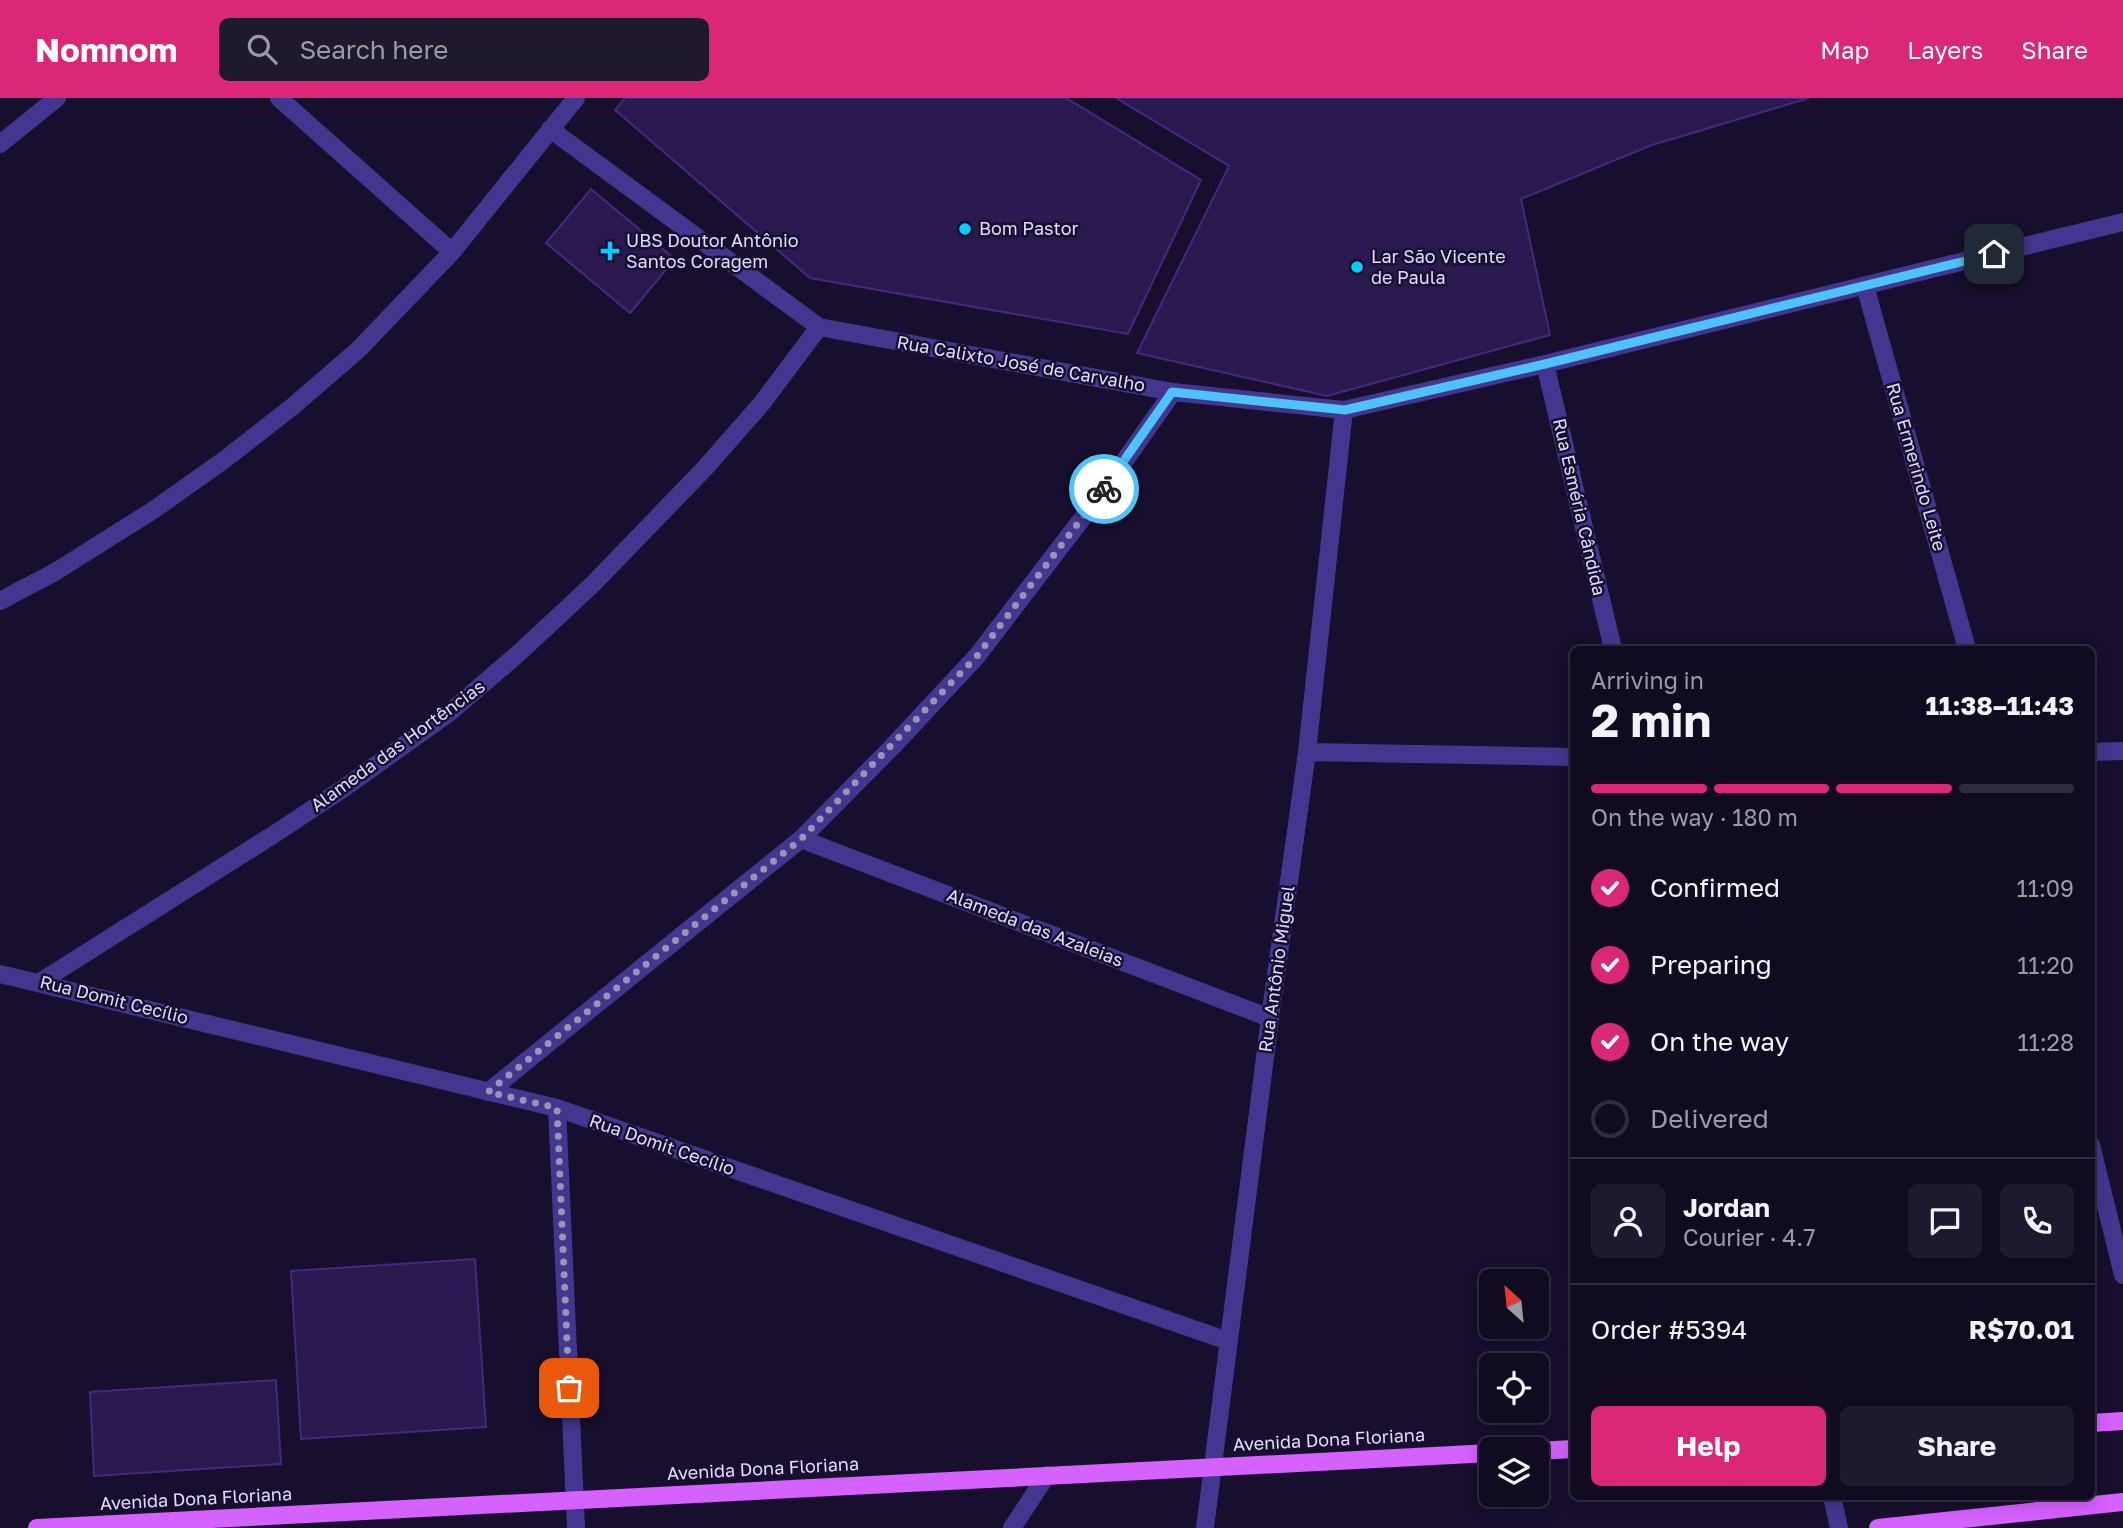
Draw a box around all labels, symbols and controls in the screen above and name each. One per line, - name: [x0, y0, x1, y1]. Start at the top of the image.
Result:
- search box: [219, 18, 709, 81]
- text: Nomnom: [35, 30, 177, 69]
- icon: search: [243, 30, 281, 68]
- text: Search here: [299, 34, 448, 65]
- text: Map: [1820, 35, 1869, 64]
- text: Layers: [1907, 35, 1983, 64]
- text: Share: [2021, 35, 2088, 64]
- place label: Bom Pastor: [979, 217, 1079, 239]
- marker: Bom Pastor: [957, 221, 973, 237]
- pin: [1964, 224, 2024, 284]
- place label: UBS Doutor Antônio Santos Coragem: [626, 229, 799, 272]
- icon: home: [1975, 235, 2013, 273]
- marker: UBS Doutor Antônio Santos Coragem: [600, 241, 620, 261]
- place label: Lar São Vicente de Paula: [1371, 245, 1506, 288]
- marker: Lar São Vicente de Paula: [1349, 259, 1365, 275]
- street label: Rua Calixto José de Carvalho: [895, 330, 1147, 396]
- street label: Rua Ermerindo Leite: [1882, 380, 1952, 553]
- street label: Rua Esméria Cândida: [1549, 416, 1611, 598]
- courier: [1069, 454, 1139, 524]
- icon: bike: [1085, 470, 1123, 508]
- text: Arriving in: [1591, 666, 1704, 694]
- street label: Alameda das Hortências: [306, 675, 489, 816]
- text: 11:38–11:43: [1925, 690, 2074, 721]
- text: 2 min: [1591, 692, 1711, 747]
- text: On the way · 180 m: [1591, 803, 1798, 831]
- icon: check: [1591, 869, 1629, 907]
- text: Confirmed: [1650, 872, 1780, 903]
- text: 11:09: [2017, 874, 2074, 902]
- street label: Alameda das Azaleias: [944, 883, 1127, 971]
- street label: Rua Antônio Miguel: [1253, 884, 1299, 1054]
- icon: check: [1591, 946, 1629, 984]
- text: Preparing: [1650, 949, 1772, 980]
- text: 11:20: [2017, 951, 2074, 979]
- street label: Rua Domit Cecílio: [38, 970, 191, 1028]
- icon: check: [1591, 1023, 1629, 1061]
- text: On the way: [1650, 1026, 1789, 1057]
- text: 11:28: [2017, 1028, 2074, 1056]
- text: Delivered: [1650, 1103, 1769, 1134]
- street label: Rua Domit Cecílio: [587, 1109, 738, 1179]
- button: person: [1591, 1184, 1665, 1258]
- button: chat: [1908, 1184, 1982, 1258]
- button: phone: [2000, 1184, 2074, 1258]
- text: Jordan: [1683, 1192, 1770, 1223]
- text: Courier · 4.7: [1683, 1223, 1815, 1251]
- north arrow: [1479, 1269, 1549, 1339]
- map controls: [1479, 1269, 1549, 1507]
- text: Order #5394: [1591, 1314, 1747, 1345]
- text: R$70.01: [1969, 1314, 2074, 1345]
- button: locate: [1479, 1353, 1549, 1423]
- pin: [539, 1358, 599, 1418]
- icon: bag: [550, 1369, 588, 1407]
- button: Help: [1591, 1406, 1826, 1486]
- button: Share: [1840, 1406, 2074, 1486]
- street label: Avenida Dona Floriana: [1232, 1423, 1426, 1455]
- button: layers: [1479, 1437, 1549, 1507]
- street label: Avenida Dona Floriana: [666, 1452, 860, 1484]
- street label: Avenida Dona Floriana: [99, 1482, 293, 1514]

